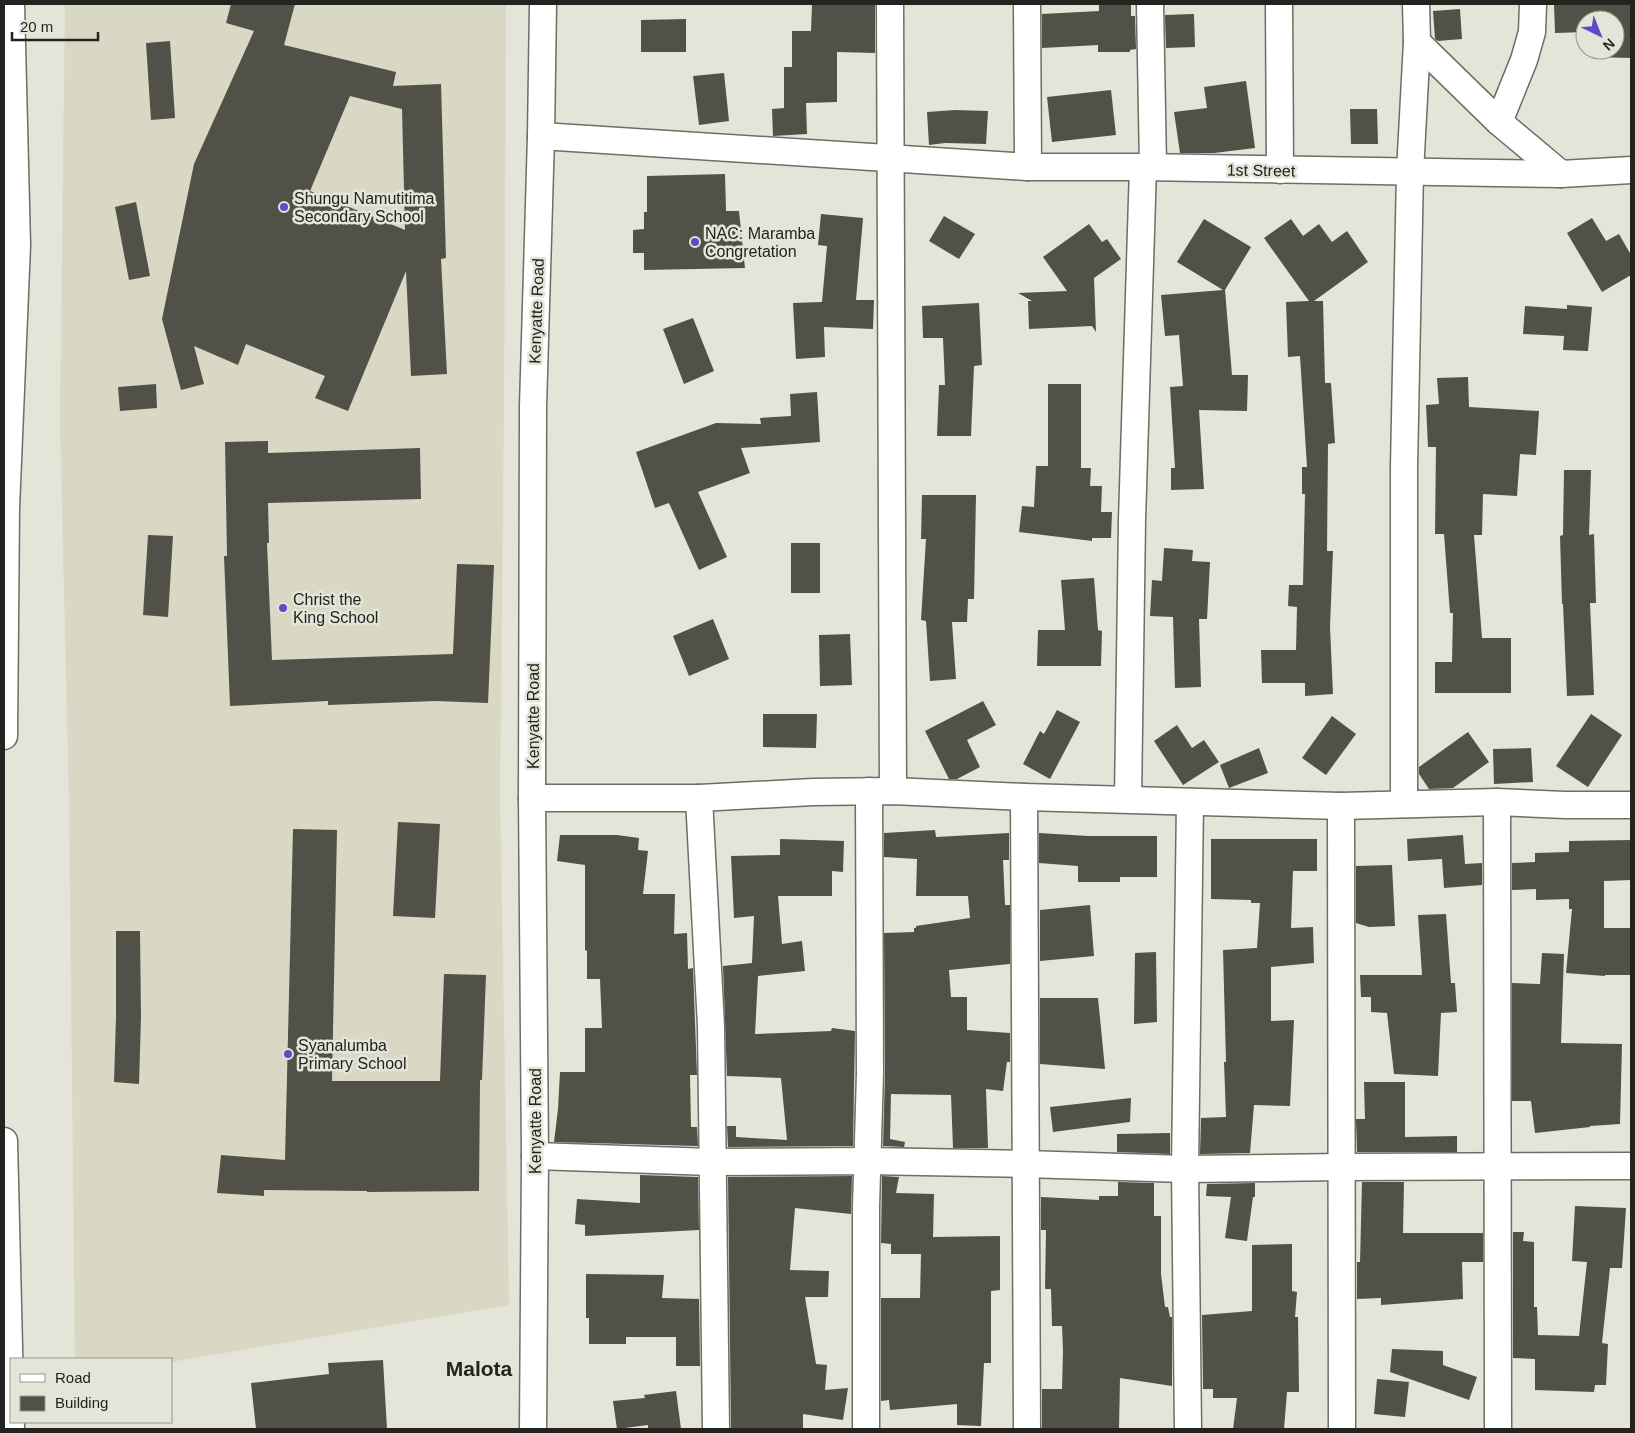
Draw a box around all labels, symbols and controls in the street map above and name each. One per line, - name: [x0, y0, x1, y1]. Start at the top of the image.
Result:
- scale bar: [12, 10, 99, 42]
- north arrow: [1575, 10, 1625, 60]
- text: 20 m: [20, 18, 53, 35]
- text: N: [1600, 35, 1618, 54]
- street label: 1st Street: [1227, 161, 1296, 180]
- place label: Shungu Namutitima Secondary School: [294, 190, 435, 225]
- marker: Shungu Namutitima Secondary School: [278, 201, 290, 213]
- place label: NAC: Maramba Congretation: [705, 225, 815, 260]
- marker: NAC: Maramba Congretation: [689, 236, 701, 248]
- street label: Kenyatte Road: [526, 258, 547, 364]
- place label: Christ the King School: [293, 591, 378, 626]
- marker: Christ the King School: [277, 602, 289, 614]
- street label: Kenyatte Road: [525, 663, 542, 769]
- place label: Syanalumba Primary School: [298, 1037, 406, 1072]
- marker: Syanalumba Primary School: [282, 1048, 294, 1060]
- street label: Kenyatte Road: [527, 1068, 544, 1174]
- district label: Malota: [446, 1357, 513, 1380]
- legend: [10, 1358, 172, 1423]
- text: Road: [55, 1369, 91, 1386]
- text: Building: [55, 1394, 108, 1411]

